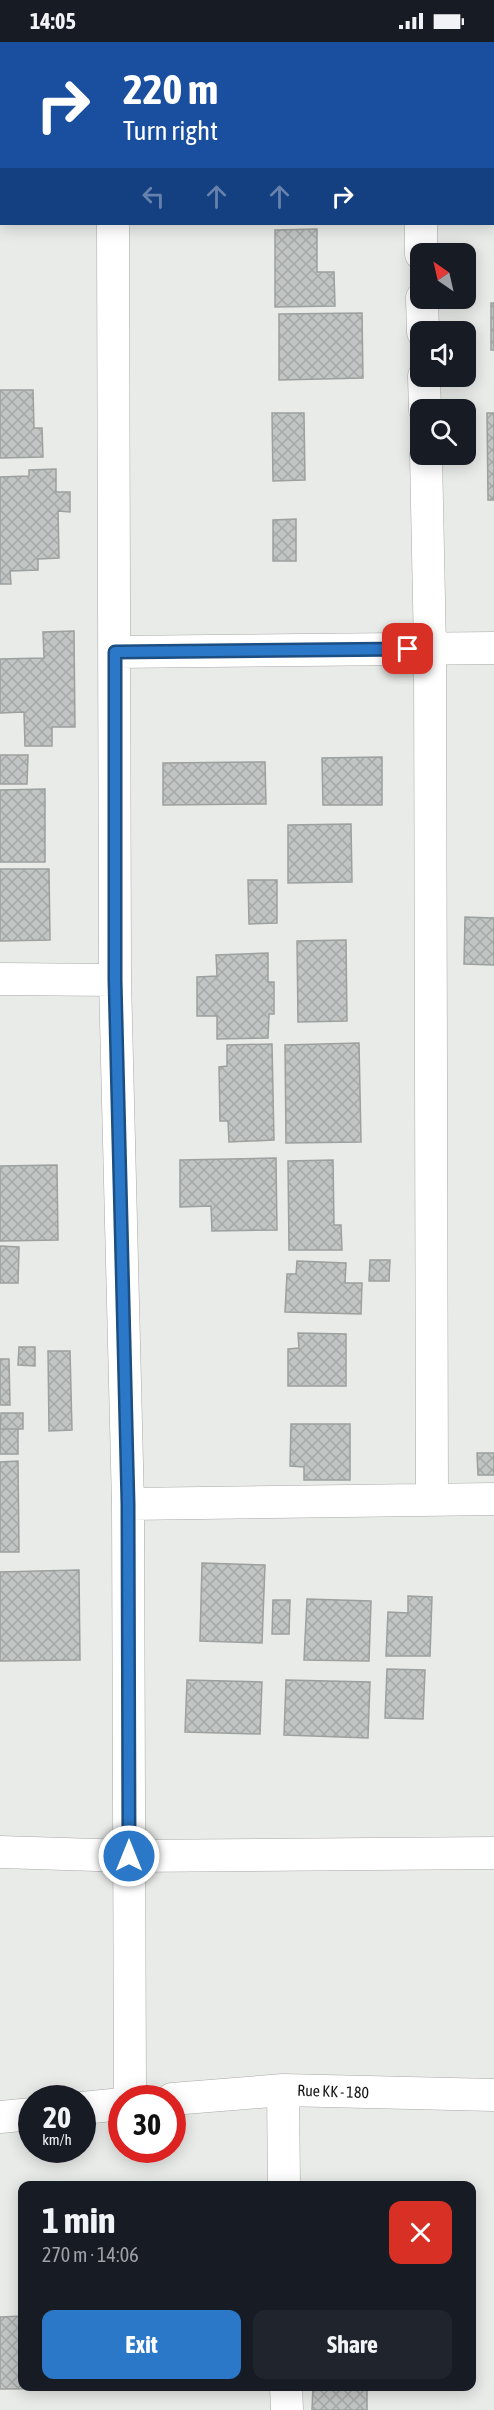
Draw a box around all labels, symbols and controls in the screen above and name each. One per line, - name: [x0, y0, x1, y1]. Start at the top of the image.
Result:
- text: 14:05: [30, 8, 76, 34]
- text: 220 m: [123, 65, 218, 113]
- icon: right: [24, 66, 102, 144]
- text: Turn right: [123, 115, 218, 146]
- icon: left: [137, 180, 170, 213]
- icon: ahead: [200, 180, 233, 213]
- icon: ahead: [263, 180, 296, 213]
- icon: right: [326, 180, 359, 213]
- north arrow: [410, 243, 476, 309]
- map controls: [410, 243, 476, 465]
- button: sound: [410, 321, 476, 387]
- button: search: [410, 399, 476, 465]
- pin: [382, 623, 433, 674]
- icon: arrive: [391, 632, 424, 665]
- position arrow: [97, 1824, 161, 1888]
- street label: Rue KK - 180: [297, 2081, 369, 2101]
- speed limit sign: 30: [108, 2085, 186, 2163]
- text: 20: [43, 2100, 71, 2134]
- text: km/h: [42, 2131, 72, 2148]
- text: 1 min: [42, 2199, 116, 2241]
- button: close: [389, 2201, 452, 2264]
- text: 270 m · 14:06: [42, 2243, 139, 2266]
- button: Exit: [42, 2310, 241, 2379]
- button: Share: [253, 2310, 452, 2379]

